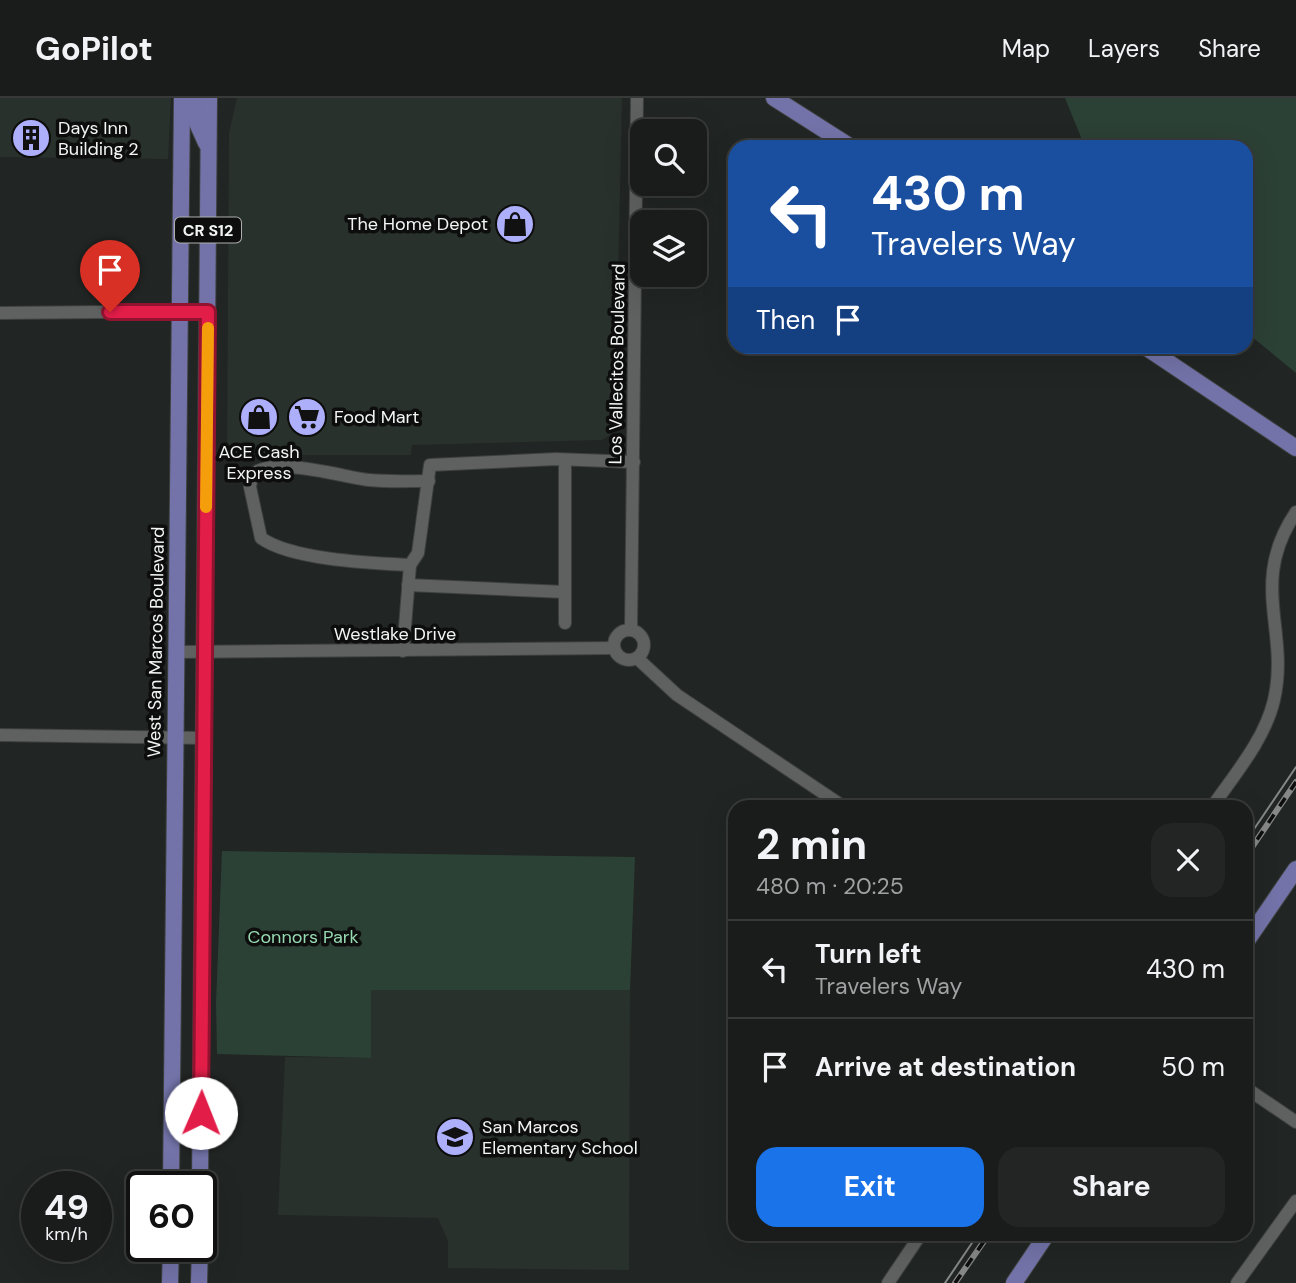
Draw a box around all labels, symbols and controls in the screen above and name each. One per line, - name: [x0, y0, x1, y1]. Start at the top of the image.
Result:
- text: GoPilot: [35, 27, 153, 70]
- text: Map: [1002, 33, 1050, 64]
- text: Layers: [1088, 33, 1160, 64]
- text: Share: [1198, 33, 1261, 64]
- place label: Days Inn Building 2: [58, 116, 139, 161]
- building icon: Days Inn Building 2: [10, 117, 52, 159]
- map controls: [630, 119, 707, 287]
- button: search: [630, 119, 707, 196]
- text: 430 m: [871, 161, 1025, 225]
- icon: left: [756, 168, 847, 259]
- shop icon: The Home Depot: [494, 203, 536, 245]
- button: layers: [630, 210, 707, 287]
- place label: The Home Depot: [347, 212, 488, 236]
- road number: CR S12: [175, 218, 241, 242]
- text: Travelers Way: [871, 223, 1076, 265]
- pin: [80, 240, 140, 312]
- icon: arrive: [91, 251, 129, 289]
- street label: Los Vallecitos Boulevard: [603, 263, 631, 465]
- icon: arrive: [829, 301, 867, 339]
- text: Then: [756, 303, 815, 337]
- shop icon: ACE Cash Express: [238, 396, 280, 438]
- supermarket icon: Food Mart: [286, 396, 328, 438]
- place label: Food Mart: [334, 405, 419, 429]
- place label: ACE Cash Express: [218, 440, 300, 485]
- street label: West San Marcos Boulevard: [142, 526, 170, 758]
- street label: Westlake Drive: [334, 622, 456, 646]
- text: 2 min: [756, 817, 867, 872]
- button: close: [1151, 823, 1225, 897]
- text: 480 m · 20:25: [756, 871, 904, 901]
- park label: Connors Park: [248, 925, 358, 949]
- text: Turn left: [815, 937, 922, 971]
- icon: left: [756, 950, 794, 988]
- text: 430 m: [1146, 952, 1225, 986]
- text: Travelers Way: [815, 971, 962, 1001]
- icon: arrive: [756, 1048, 794, 1086]
- text: Arrive at destination: [815, 1050, 1076, 1084]
- text: 50 m: [1161, 1050, 1225, 1084]
- position arrow: [164, 1076, 238, 1150]
- place label: San Marcos Elementary School: [482, 1115, 638, 1160]
- school or university icon: San Marcos Elementary School: [434, 1116, 476, 1158]
- button: Exit: [756, 1147, 984, 1227]
- button: Share: [998, 1147, 1225, 1227]
- speed limit sign: 60: [126, 1171, 217, 1262]
- text: 49: [44, 1184, 89, 1230]
- text: km/h: [45, 1222, 88, 1246]

